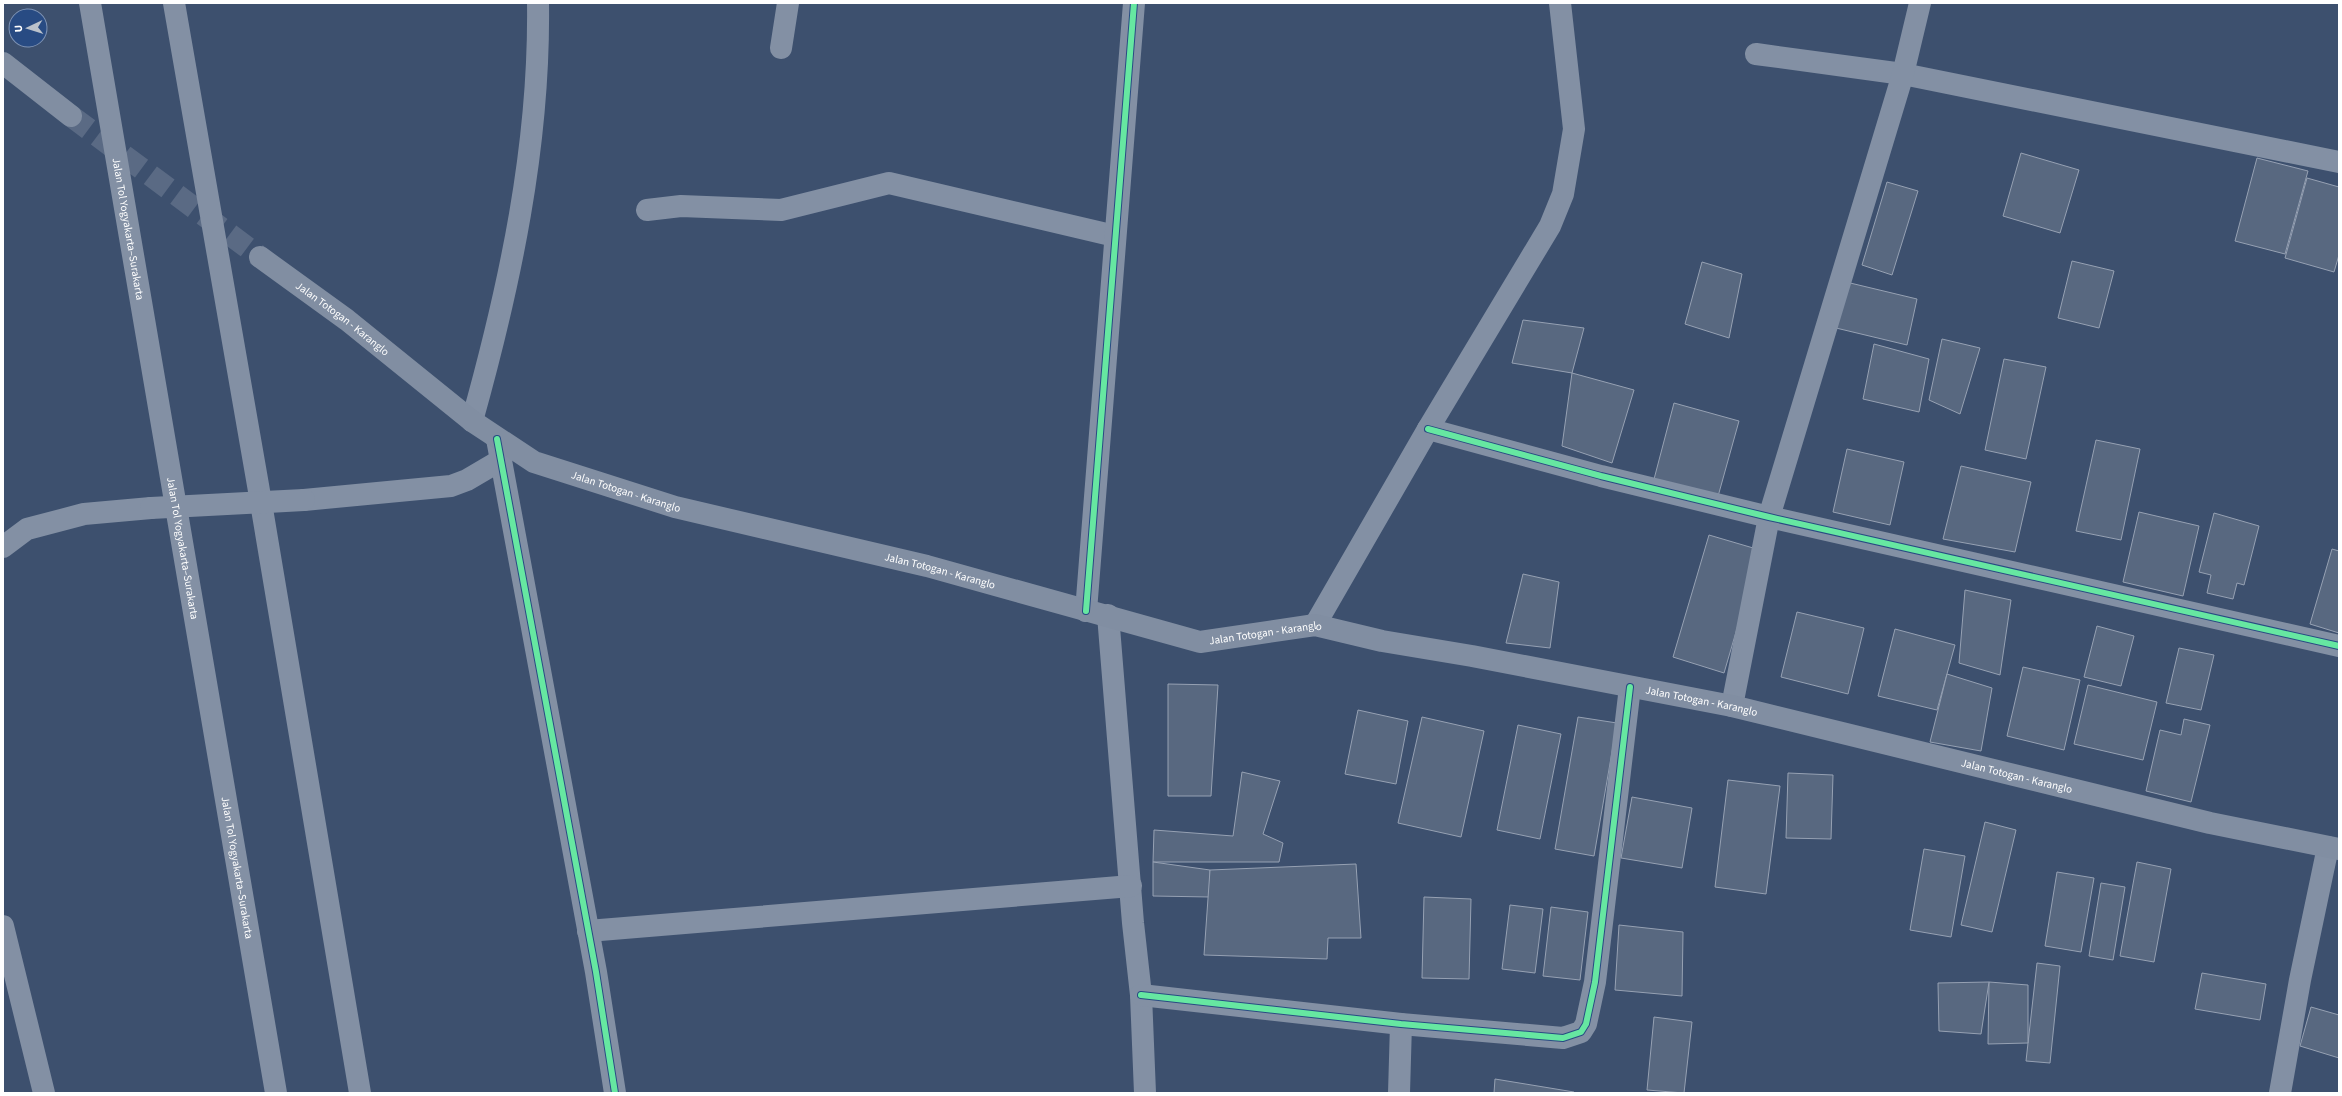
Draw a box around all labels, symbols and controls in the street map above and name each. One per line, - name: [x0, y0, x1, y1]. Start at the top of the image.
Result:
- north arrow: [8, 8, 48, 48]
- text: U: [11, 24, 26, 33]
- street label: Jalan Tol Yogyakarta–Surakarta: [109, 157, 148, 301]
- street label: Jalan Totogan - Karanglo: [293, 278, 392, 359]
- street label: Jalan Totogan - Karanglo: [569, 467, 682, 516]
- street label: Jalan Tol Yogyakarta–Surakarta: [163, 476, 202, 620]
- street label: Jalan Totogan - Karanglo: [883, 549, 997, 593]
- street label: Jalan Totogan - Karanglo: [1208, 618, 1324, 649]
- street label: Jalan Totogan - Karanglo: [1644, 683, 1759, 720]
- street label: Jalan Totogan - Karanglo: [1959, 755, 2074, 797]
- street label: Jalan Tol Yogyakarta–Surakarta: [218, 795, 257, 940]

